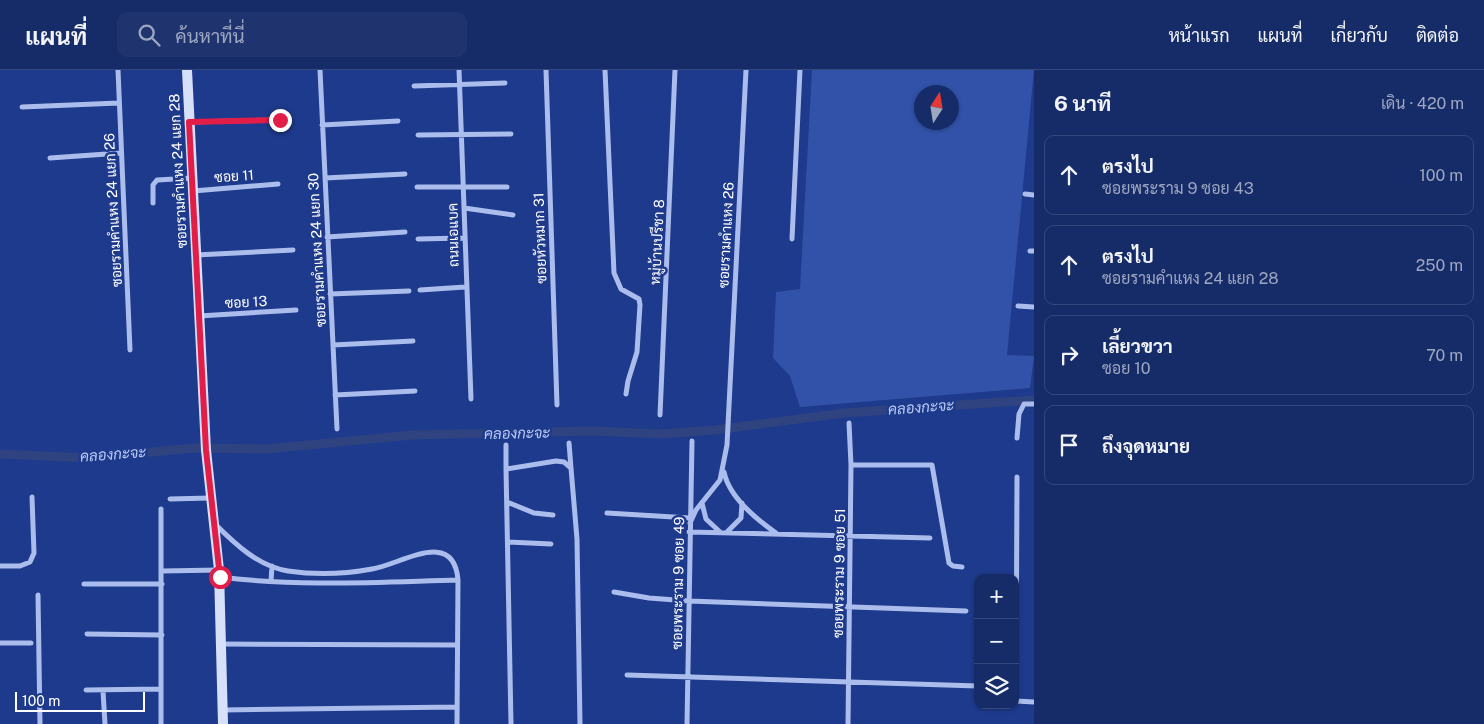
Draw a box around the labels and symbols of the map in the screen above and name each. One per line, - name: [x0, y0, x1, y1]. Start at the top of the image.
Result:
- north arrow: [914, 85, 959, 130]
- street label: ซอยรามคำแหง 24 แยก 28: [166, 93, 190, 249]
- route end: [269, 109, 292, 132]
- street label: ซอยรามคำแหง 24 แยก 26: [101, 132, 125, 287]
- street label: ซอย 11: [214, 167, 254, 185]
- street label: ซอยรามคำแหง 24 แยก 30: [305, 172, 329, 328]
- street label: ซอยรามคำแหง 26: [715, 181, 737, 288]
- street label: ซอยหัวหมาก 31: [530, 192, 550, 284]
- street label: หมู่บ้านปรีชา 8: [646, 199, 669, 285]
- street label: ถนนเอแบค: [444, 203, 462, 267]
- street label: ซอย 13: [224, 293, 268, 311]
- water label: คลองกะจะ: [887, 396, 955, 418]
- water label: คลองกะจะ: [484, 424, 550, 442]
- water label: คลองกะจะ: [79, 443, 147, 465]
- street label: ซอยพระราม 9 ซอย 51: [830, 508, 848, 638]
- street label: ซอยพระราม 9 ซอย 49: [669, 516, 687, 649]
- route start: [209, 566, 232, 589]
- scale bar: [15, 689, 145, 712]

